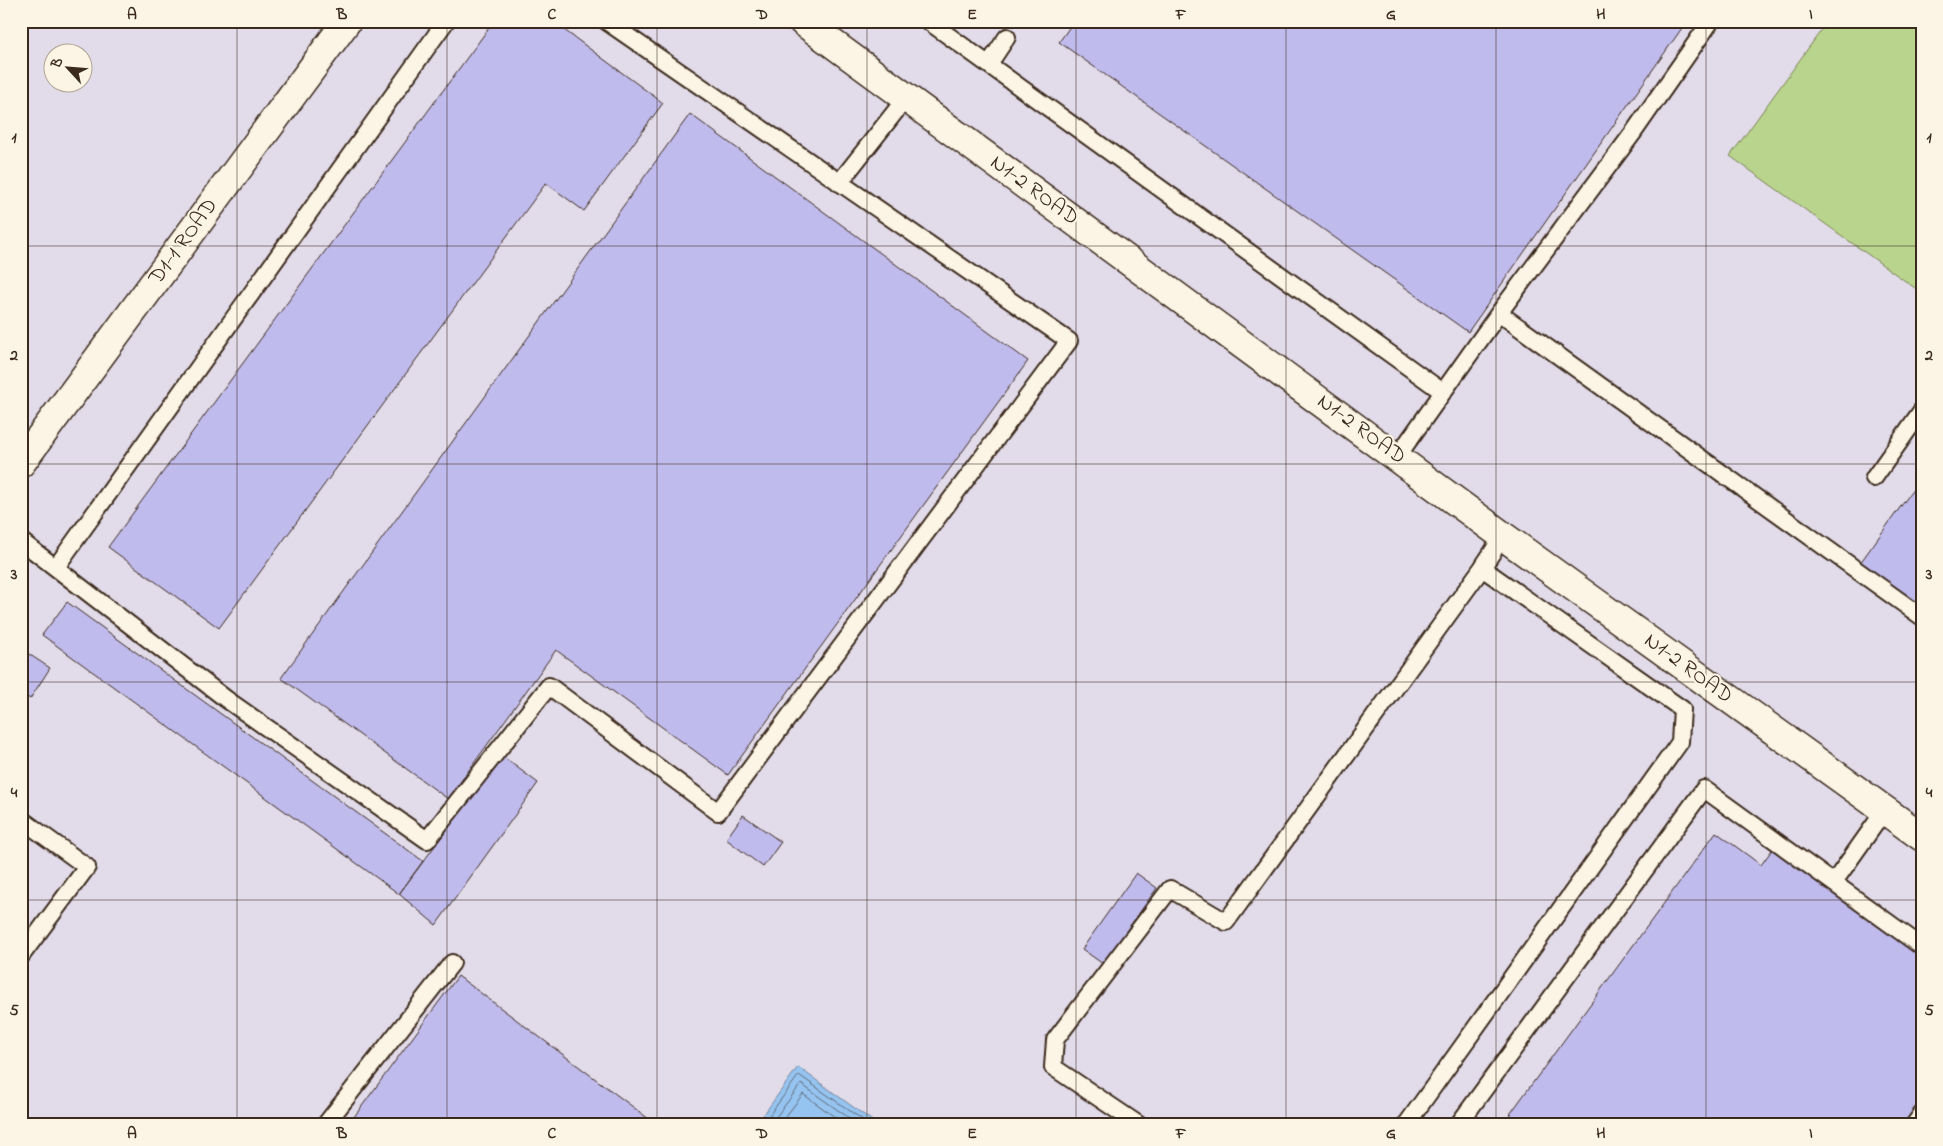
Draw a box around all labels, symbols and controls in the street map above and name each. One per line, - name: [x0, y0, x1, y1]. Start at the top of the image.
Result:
- text: A: [127, 3, 137, 27]
- text: B: [336, 3, 348, 27]
- text: C: [548, 3, 557, 27]
- text: D: [755, 3, 768, 27]
- text: E: [967, 3, 977, 27]
- text: F: [1175, 3, 1187, 27]
- text: G: [1386, 3, 1396, 27]
- text: H: [1596, 3, 1606, 27]
- text: I: [1809, 3, 1813, 27]
- north arrow: [42, 42, 92, 92]
- text: B: [46, 54, 69, 73]
- text: 1: [11, 126, 17, 150]
- text: 1: [1926, 126, 1932, 150]
- street label: N1-2 ROAD: [983, 148, 1085, 234]
- street label: D1-1 ROAD: [141, 192, 226, 293]
- text: 2: [9, 344, 18, 368]
- text: 2: [1924, 344, 1933, 368]
- street label: N1-2 ROAD: [1310, 387, 1412, 473]
- text: 3: [10, 563, 18, 587]
- text: 3: [1925, 563, 1933, 587]
- street label: N1-2 ROAD: [1637, 626, 1739, 712]
- text: 4: [10, 781, 18, 805]
- text: 4: [1925, 781, 1933, 805]
- text: 5: [9, 999, 19, 1023]
- text: 5: [1924, 999, 1934, 1023]
- text: A: [127, 1122, 137, 1146]
- text: B: [336, 1122, 348, 1146]
- text: C: [548, 1122, 557, 1146]
- text: D: [755, 1122, 768, 1146]
- text: E: [967, 1122, 977, 1146]
- text: F: [1175, 1122, 1187, 1146]
- text: G: [1386, 1122, 1396, 1146]
- text: H: [1596, 1122, 1606, 1146]
- text: I: [1809, 1122, 1813, 1146]

